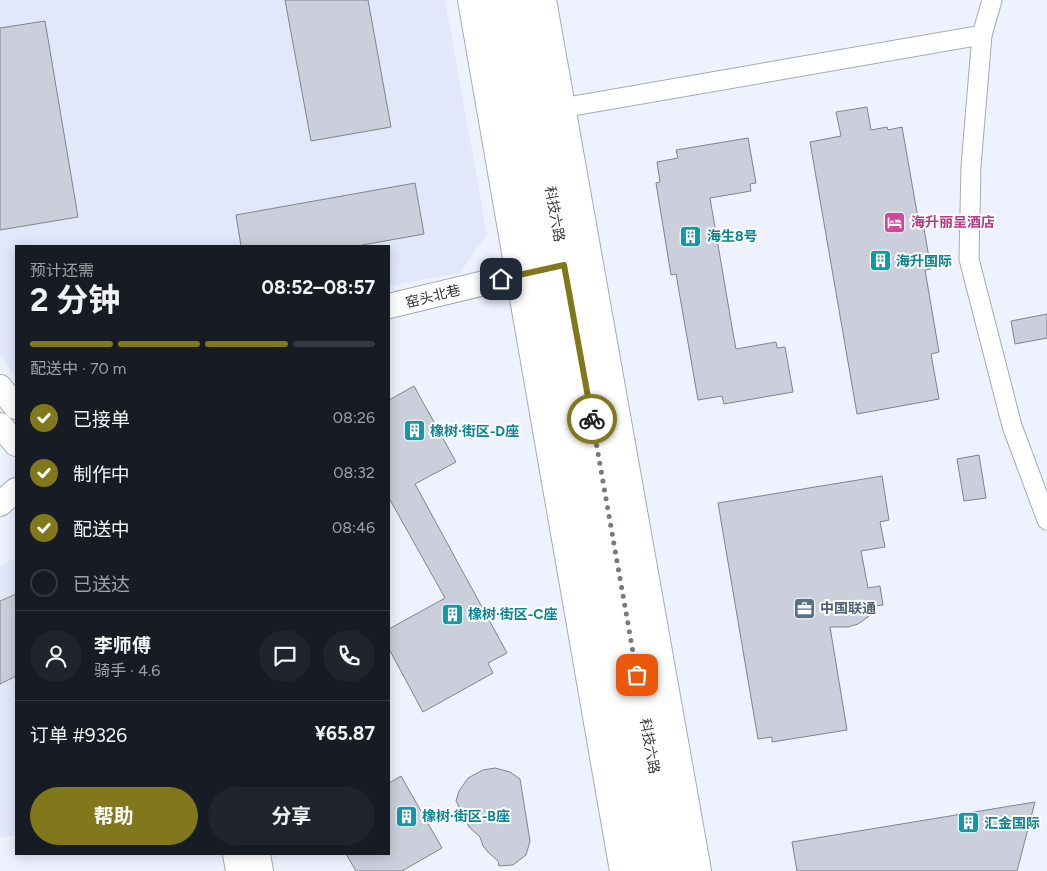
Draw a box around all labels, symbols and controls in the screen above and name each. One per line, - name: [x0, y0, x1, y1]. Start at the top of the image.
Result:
- street label: 科技六路: [541, 185, 568, 243]
- hotel icon: 海升丽呈酒店: [883, 210, 907, 234]
- place label: 海升丽呈酒店: [911, 214, 995, 231]
- building icon: 海生8号: [679, 224, 703, 248]
- place label: 海生8号: [707, 228, 758, 245]
- building icon: 海升国际: [868, 249, 892, 273]
- place label: 海升国际: [896, 253, 952, 270]
- pin: [480, 258, 522, 300]
- text: 预计还需: [30, 261, 94, 280]
- icon: home: [487, 265, 515, 293]
- text: 08:52–08:57: [262, 276, 375, 299]
- text: 2 分钟: [30, 281, 120, 319]
- street label: 窑头北巷: [404, 281, 462, 312]
- text: 配送中 · 70 m: [30, 359, 126, 378]
- courier: [567, 394, 617, 444]
- icon: check: [30, 404, 58, 432]
- icon: bike: [578, 405, 606, 433]
- text: 已接单: [73, 408, 130, 431]
- text: 08:26: [333, 408, 375, 427]
- building icon: 橡树·街区-D座: [402, 419, 426, 443]
- place label: 橡树·街区-D座: [430, 423, 519, 440]
- icon: check: [30, 459, 58, 487]
- text: 制作中: [73, 463, 130, 486]
- text: 08:32: [333, 463, 375, 482]
- icon: check: [30, 514, 58, 542]
- text: 配送中: [73, 518, 130, 541]
- text: 08:46: [332, 518, 375, 537]
- text: 已送达: [73, 573, 130, 596]
- office icon: 中国联通: [792, 596, 816, 620]
- place label: 中国联通: [820, 600, 876, 617]
- building icon: 橡树·街区-C座: [440, 602, 464, 626]
- place label: 橡树·街区-C座: [468, 606, 558, 623]
- button: person: [30, 630, 82, 682]
- button: chat: [259, 630, 311, 682]
- button: phone: [323, 630, 375, 682]
- text: 李师傅: [94, 634, 151, 657]
- pin: [616, 654, 658, 696]
- text: 骑手 · 4.6: [94, 661, 160, 680]
- icon: bag: [623, 661, 651, 689]
- street label: 科技六路: [636, 717, 663, 775]
- text: ¥65.87: [315, 722, 375, 745]
- text: 订单 #9326: [30, 724, 127, 747]
- button: 帮助: [30, 787, 198, 845]
- button: 分享: [208, 787, 375, 845]
- building icon: 橡树·街区-B座: [394, 804, 418, 828]
- place label: 橡树·街区-B座: [422, 808, 510, 825]
- building icon: 汇金国际: [956, 811, 980, 835]
- place label: 汇金国际: [984, 815, 1040, 832]

